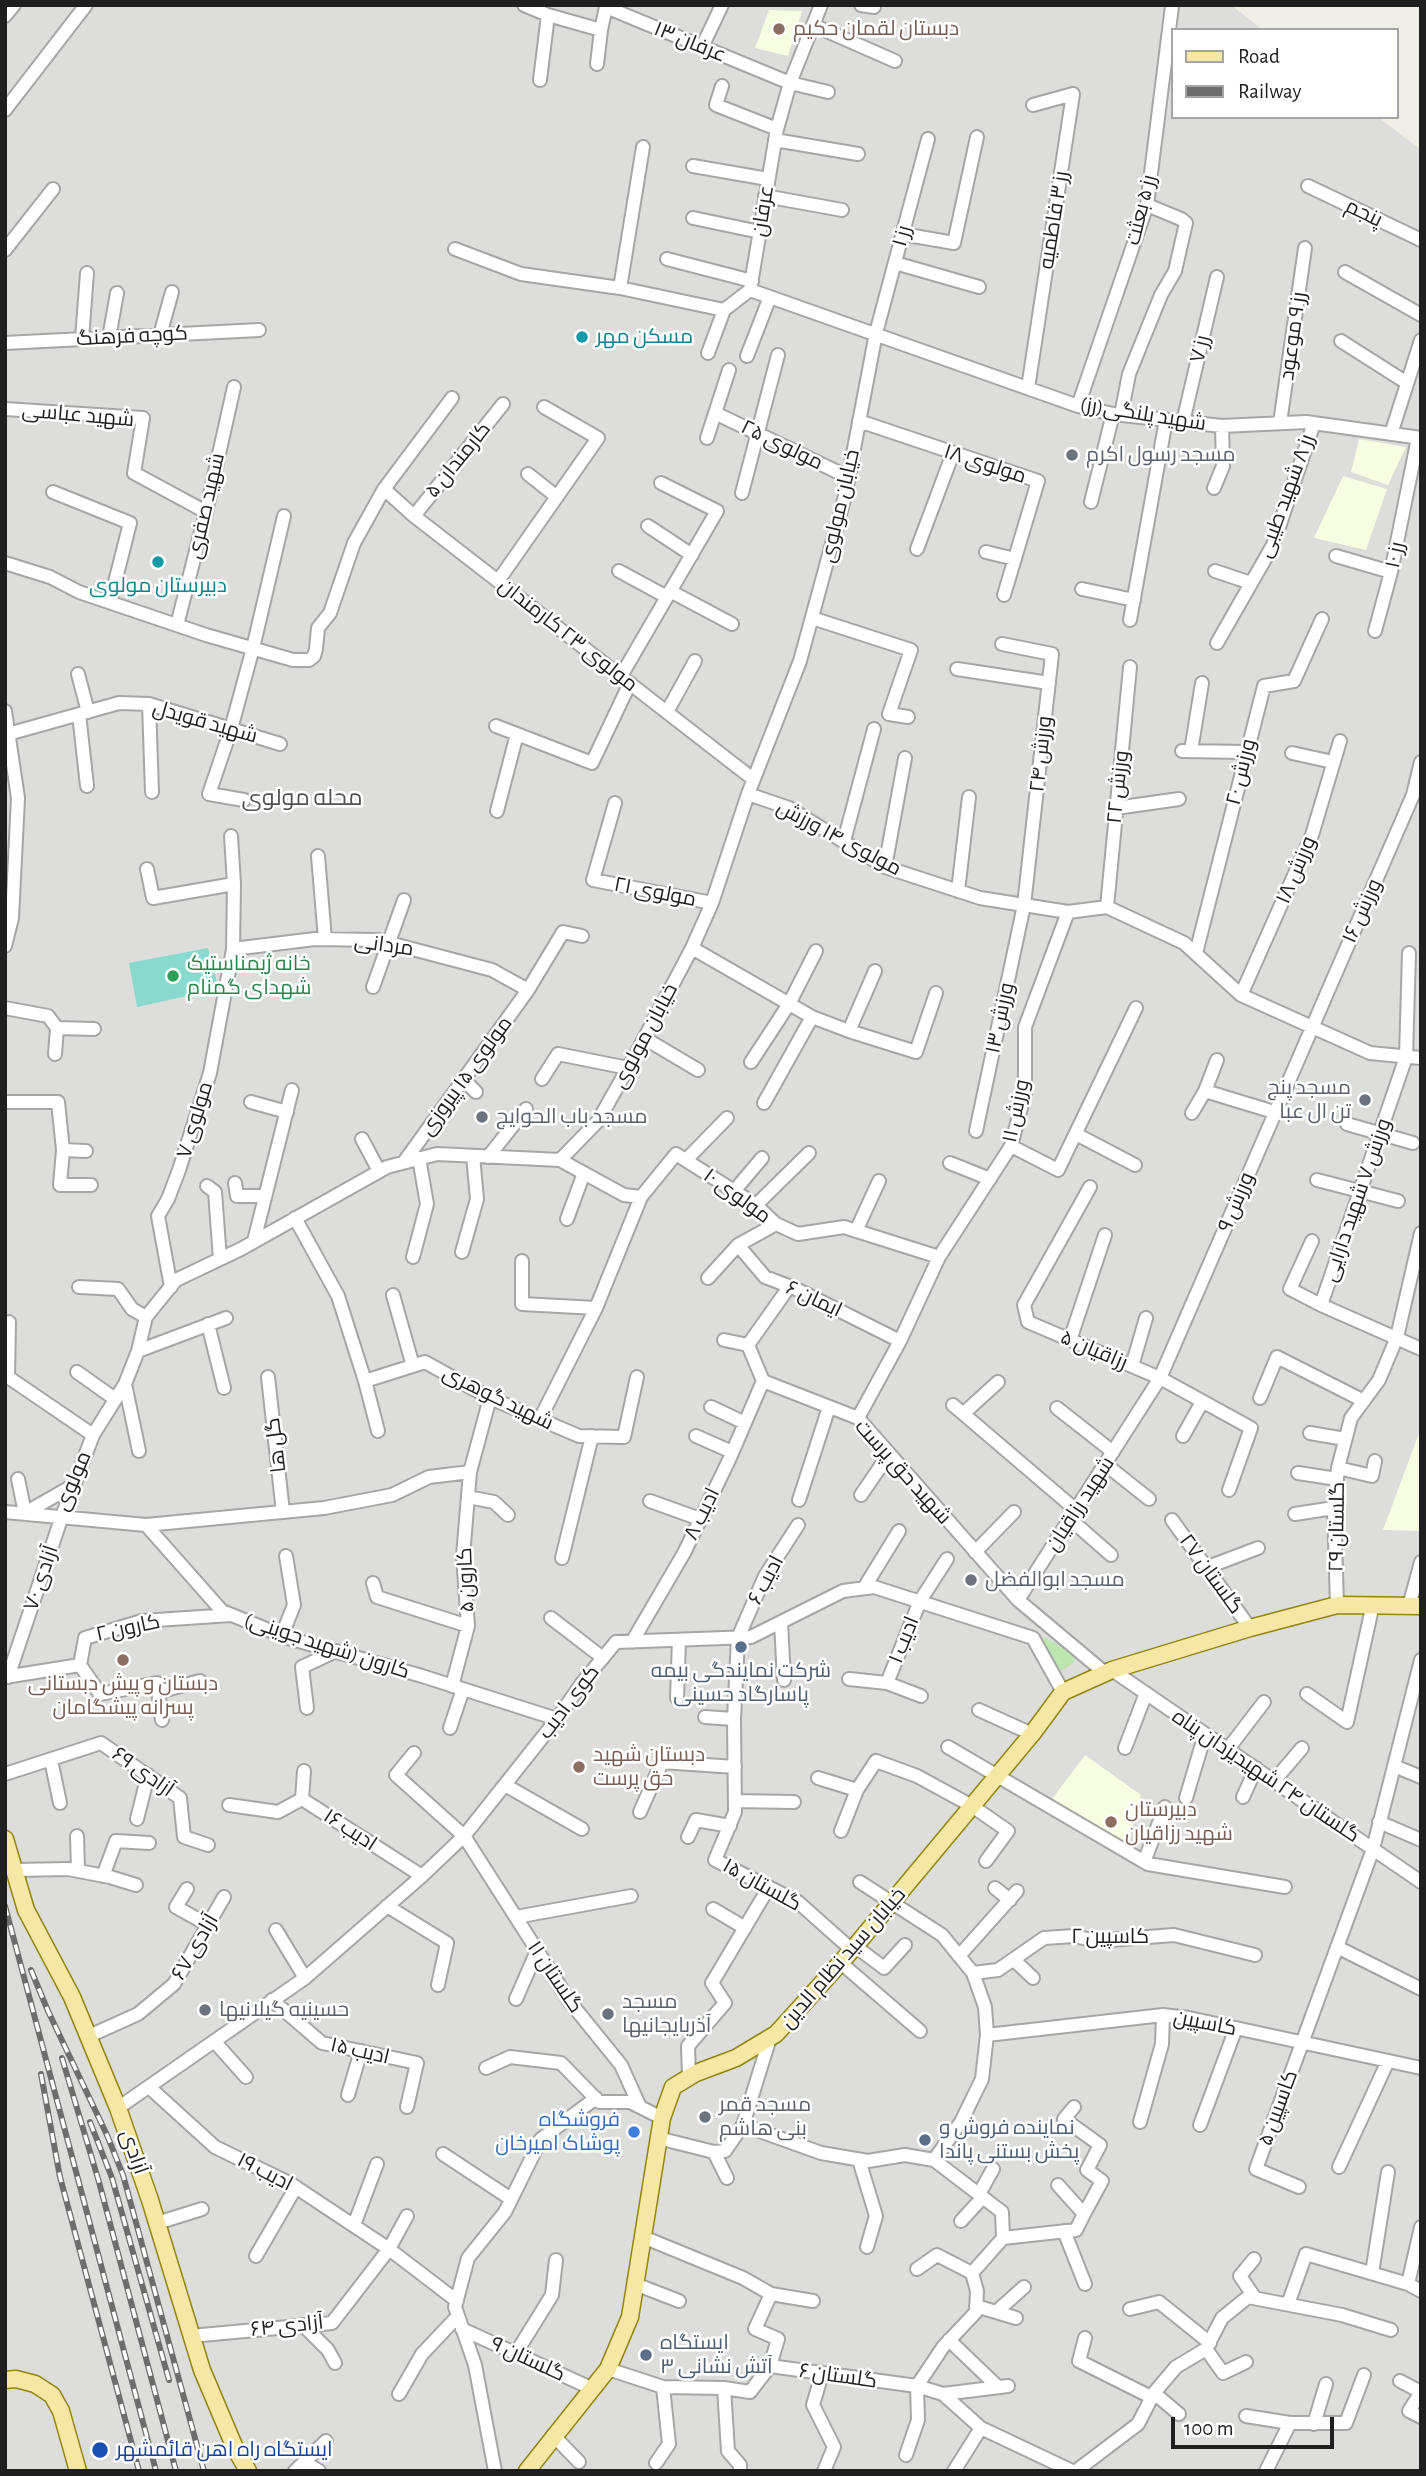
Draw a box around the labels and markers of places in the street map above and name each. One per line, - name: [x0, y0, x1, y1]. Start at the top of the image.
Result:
- place label: دبستان لقمان حکیم: [793, 16, 959, 42]
- marker: دبستان لقمان حکیم: [771, 21, 787, 37]
- place label: مسکن مهر: [596, 324, 693, 350]
- marker: مسکن مهر: [574, 329, 590, 345]
- place label: مسجد رسول اکرم: [1086, 442, 1236, 468]
- marker: مسجد رسول اکرم: [1064, 447, 1080, 463]
- marker: دبیرستان مولوی: [150, 554, 166, 570]
- place label: دبیرستان مولوی: [89, 573, 227, 599]
- place label: خانه ژیمناستیک شهدای گمنام: [187, 951, 311, 1001]
- marker: خانه ژیمناستیک شهدای گمنام: [165, 968, 181, 984]
- place label: مسجد پنج تن ال عبا: [1267, 1075, 1351, 1125]
- marker: مسجد پنج تن ال عبا: [1357, 1092, 1373, 1108]
- place label: مسجد باب الحوایج: [496, 1104, 647, 1130]
- marker: مسجد باب الحوایج: [474, 1109, 490, 1125]
- place label: مسجد ابوالفضل: [985, 1567, 1125, 1593]
- marker: مسجد ابوالفضل: [963, 1572, 979, 1588]
- marker: شرکت نمایندگی بیمه پاسارگاد حسینی: [733, 1639, 749, 1655]
- marker: دبستان و پیش دبستانی پسرانه پیشگامان: [115, 1652, 131, 1668]
- place label: شرکت نمایندگی بیمه پاسارگاد حسینی: [651, 1658, 831, 1708]
- place label: دبستان و پیش دبستانی پسرانه پیشگامان: [28, 1671, 218, 1721]
- place label: دبستان شهید حق پرست: [593, 1742, 705, 1792]
- marker: دبستان شهید حق پرست: [571, 1759, 587, 1775]
- place label: دبیرستان شهید رزاقیان: [1125, 1797, 1233, 1847]
- marker: دبیرستان شهید رزاقیان: [1103, 1814, 1119, 1830]
- place label: مسجد آذربایجانیها: [622, 1989, 711, 2039]
- place label: حسینیه گیلانیها: [219, 1997, 349, 2023]
- marker: حسینیه گیلانیها: [197, 2002, 213, 2018]
- marker: مسجد آذربایجانیها: [600, 2006, 616, 2022]
- place label: مسجد قمر بنی هاشم: [719, 2092, 811, 2142]
- place label: فروشگاه پوشاک امیرخان: [495, 2107, 620, 2157]
- marker: مسجد قمر بنی هاشم: [697, 2109, 713, 2125]
- place label: نماینده فروش و پخش بستنی پاندا: [939, 2115, 1079, 2165]
- marker: فروشگاه پوشاک امیرخان: [626, 2124, 642, 2140]
- marker: نماینده فروش و پخش بستنی پاندا: [917, 2132, 933, 2148]
- place label: ایستگاه آتش نشانی ۳: [660, 2330, 773, 2380]
- marker: ایستگاه آتش نشانی ۳: [638, 2347, 654, 2363]
- place label: ایستگاه راه اهن قائمشهر: [116, 2437, 333, 2463]
- marker: ایستگاه راه اهن قائمشهر: [90, 2440, 110, 2460]

